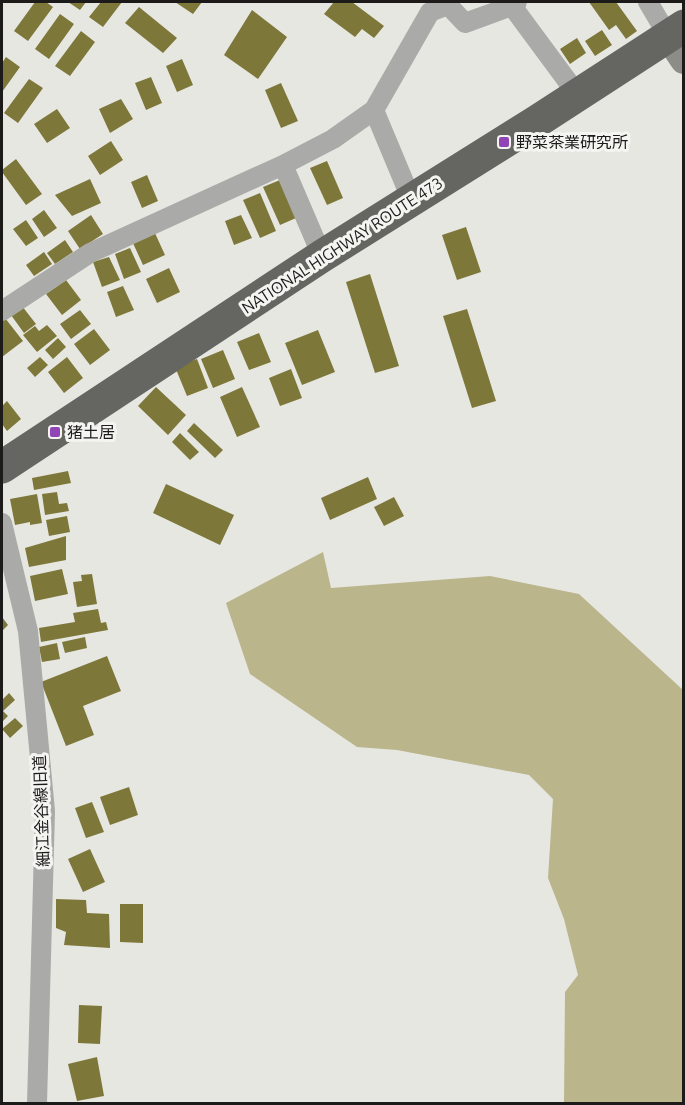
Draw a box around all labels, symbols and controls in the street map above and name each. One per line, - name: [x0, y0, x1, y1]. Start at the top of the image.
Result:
- place label: 野菜茶業研究所: [516, 133, 628, 151]
- marker: 野菜茶業研究所: [497, 135, 511, 149]
- street label: NATIONAL HIGHWAY ROUTE 473: [238, 173, 446, 317]
- place label: 猪土居: [67, 423, 115, 441]
- marker: 猪土居: [48, 425, 62, 439]
- street label: 細江金谷線旧道: [30, 755, 52, 867]

